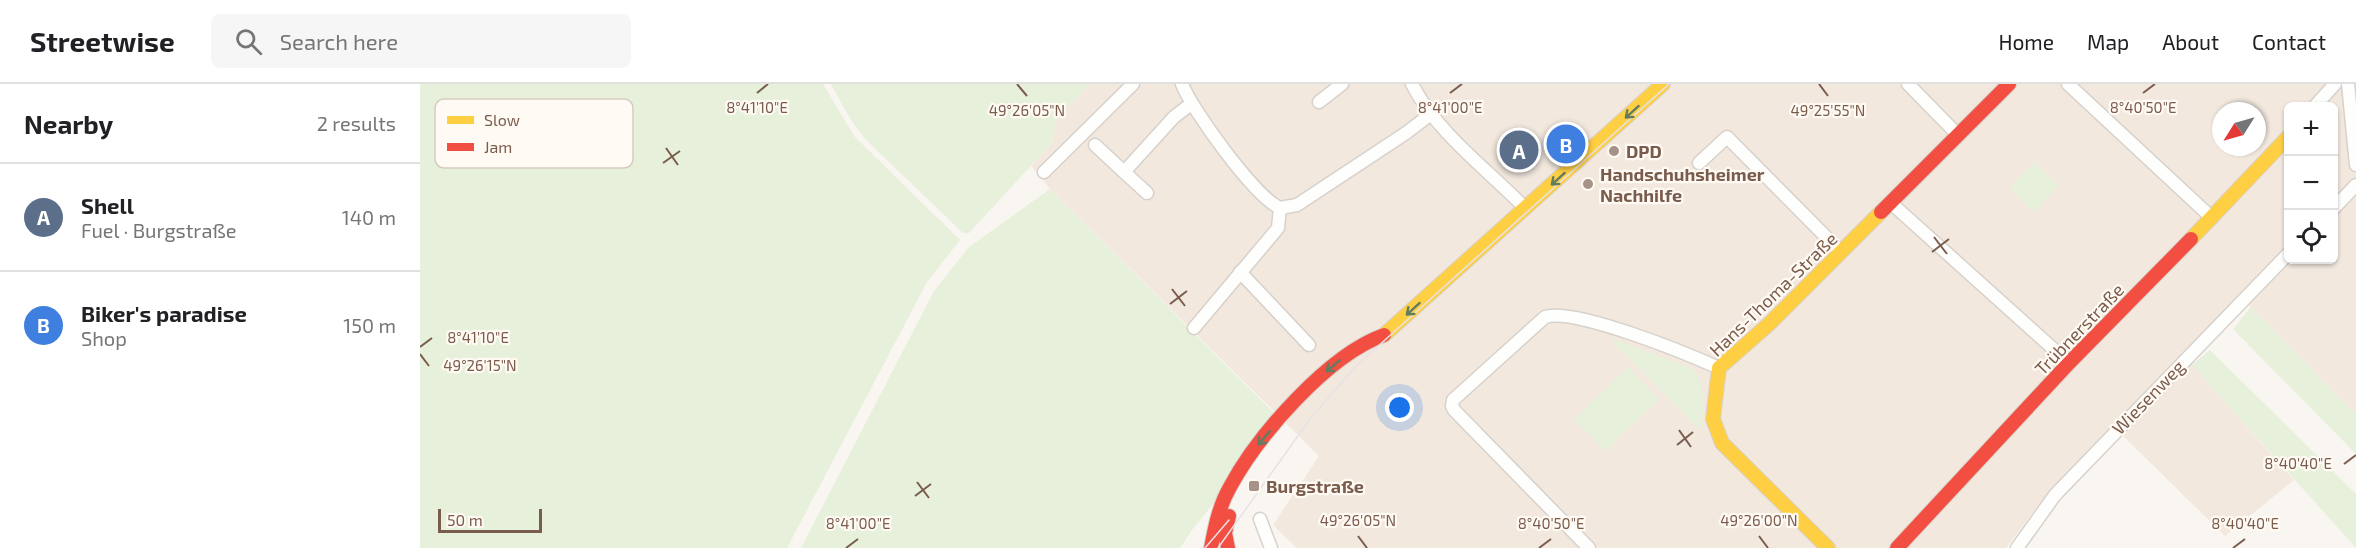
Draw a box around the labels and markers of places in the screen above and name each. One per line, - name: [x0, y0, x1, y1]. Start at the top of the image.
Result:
- pin: B: [1546, 122, 1586, 166]
- pin: A: [1500, 128, 1538, 172]
- place label: DPD: [1626, 140, 1662, 162]
- marker: DPD: [1607, 144, 1621, 158]
- place label: Handschuhsheimer Nachhilfe: [1600, 163, 1765, 206]
- marker: Handschuhsheimer Nachhilfe: [1581, 177, 1595, 191]
- place label: Burgstraße: [1266, 475, 1364, 497]
- marker: Burgstraße: [1247, 479, 1261, 493]

